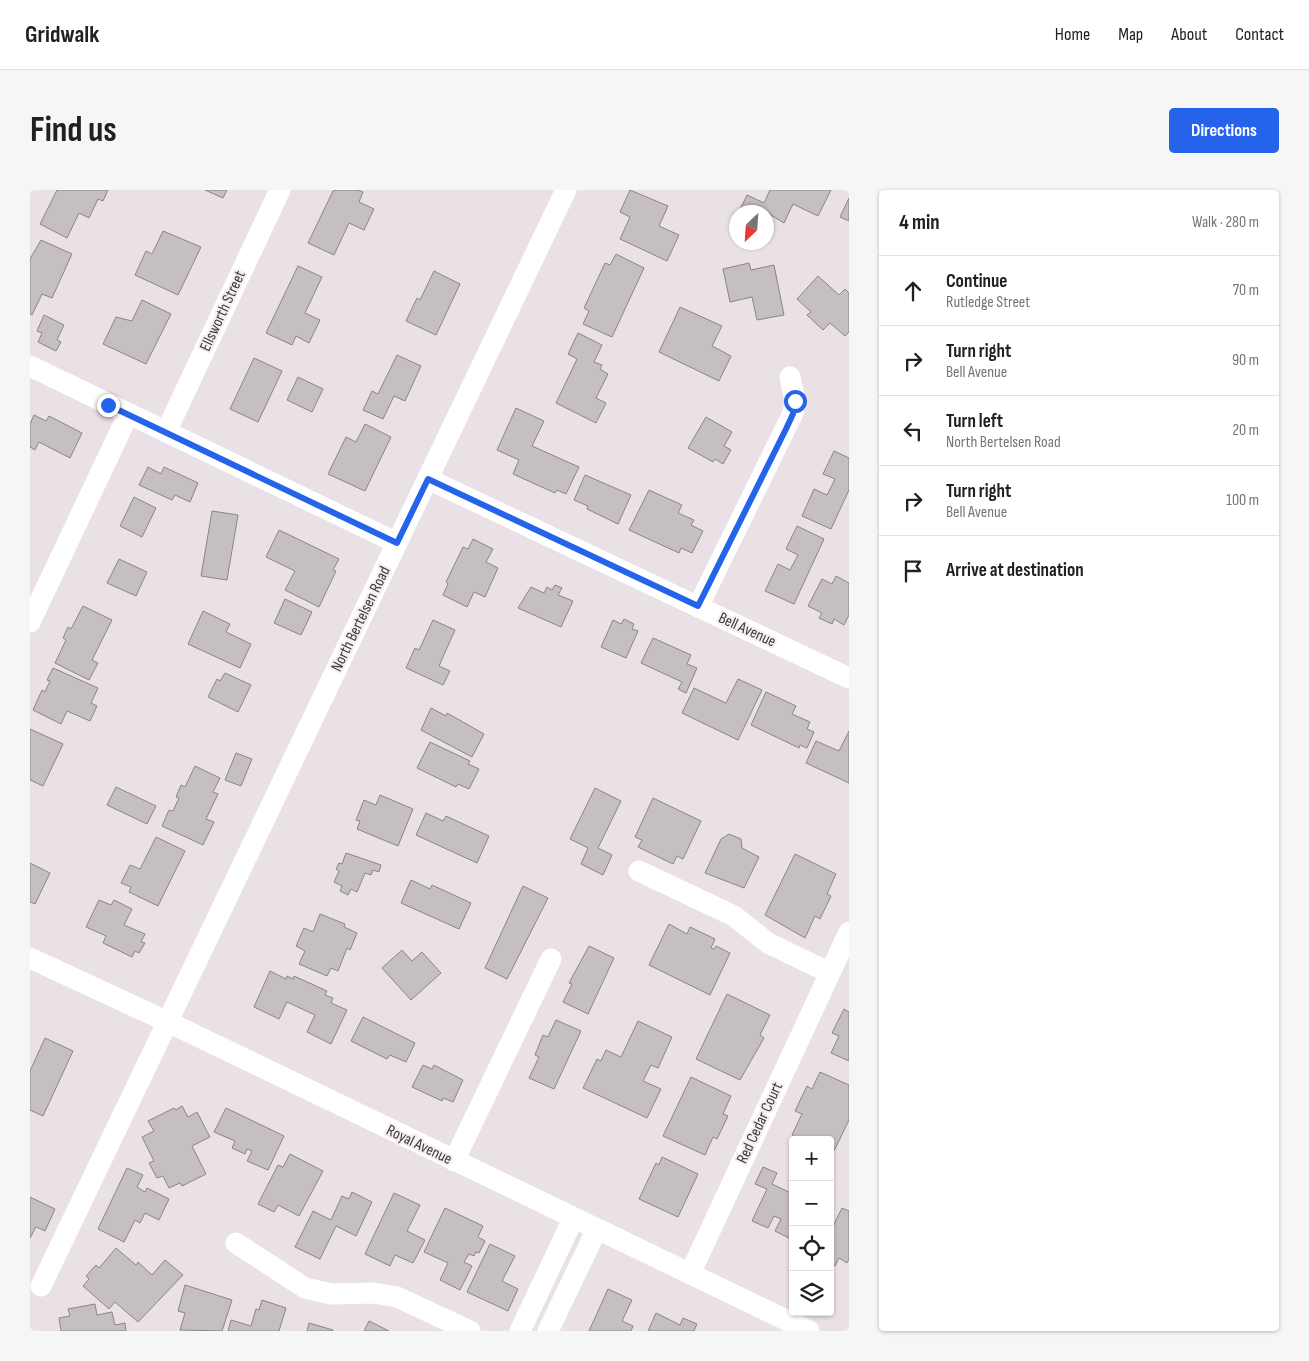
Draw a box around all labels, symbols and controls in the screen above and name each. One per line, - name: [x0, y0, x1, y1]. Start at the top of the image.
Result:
- text: Gridwalk: [25, 20, 99, 49]
- text: Home: [1055, 24, 1090, 45]
- text: Map: [1118, 24, 1143, 45]
- text: About: [1171, 24, 1207, 45]
- text: Contact: [1235, 24, 1284, 45]
- button: Directions: [1169, 108, 1279, 153]
- text: Find us: [30, 109, 117, 152]
- north arrow: [729, 205, 774, 250]
- text: 4 min: [899, 210, 940, 235]
- text: Walk · 280 m: [1192, 213, 1259, 232]
- street label: Ellsworth Street: [196, 268, 250, 354]
- text: Continue: [946, 270, 1007, 293]
- icon: ahead: [899, 277, 927, 305]
- text: 70 m: [1233, 281, 1259, 300]
- text: Rutledge Street: [946, 293, 1030, 312]
- text: Turn right: [946, 340, 1011, 363]
- icon: right: [899, 347, 927, 375]
- text: 90 m: [1232, 351, 1259, 370]
- text: Bell Avenue: [946, 363, 1007, 382]
- route start: [784, 390, 807, 413]
- route end: [97, 394, 120, 417]
- text: Turn left: [946, 410, 1003, 433]
- icon: left: [899, 417, 927, 445]
- text: 20 m: [1232, 421, 1259, 440]
- text: North Bertelsen Road: [946, 433, 1061, 452]
- text: Turn right: [946, 480, 1011, 503]
- icon: right: [899, 487, 927, 515]
- text: 100 m: [1226, 491, 1259, 510]
- text: Bell Avenue: [946, 503, 1007, 522]
- icon: arrive: [899, 557, 927, 585]
- text: Arrive at destination: [946, 559, 1084, 582]
- street label: North Bertelsen Road: [327, 563, 395, 675]
- street label: Bell Avenue: [715, 608, 779, 652]
- street label: Red Cedar Court: [733, 1079, 787, 1167]
- street label: Royal Avenue: [383, 1121, 455, 1169]
- map controls: [789, 1136, 834, 1316]
- button: +: [789, 1136, 834, 1181]
- button: −: [789, 1181, 834, 1226]
- button: locate: [789, 1226, 834, 1271]
- button: layers: [789, 1271, 834, 1316]

